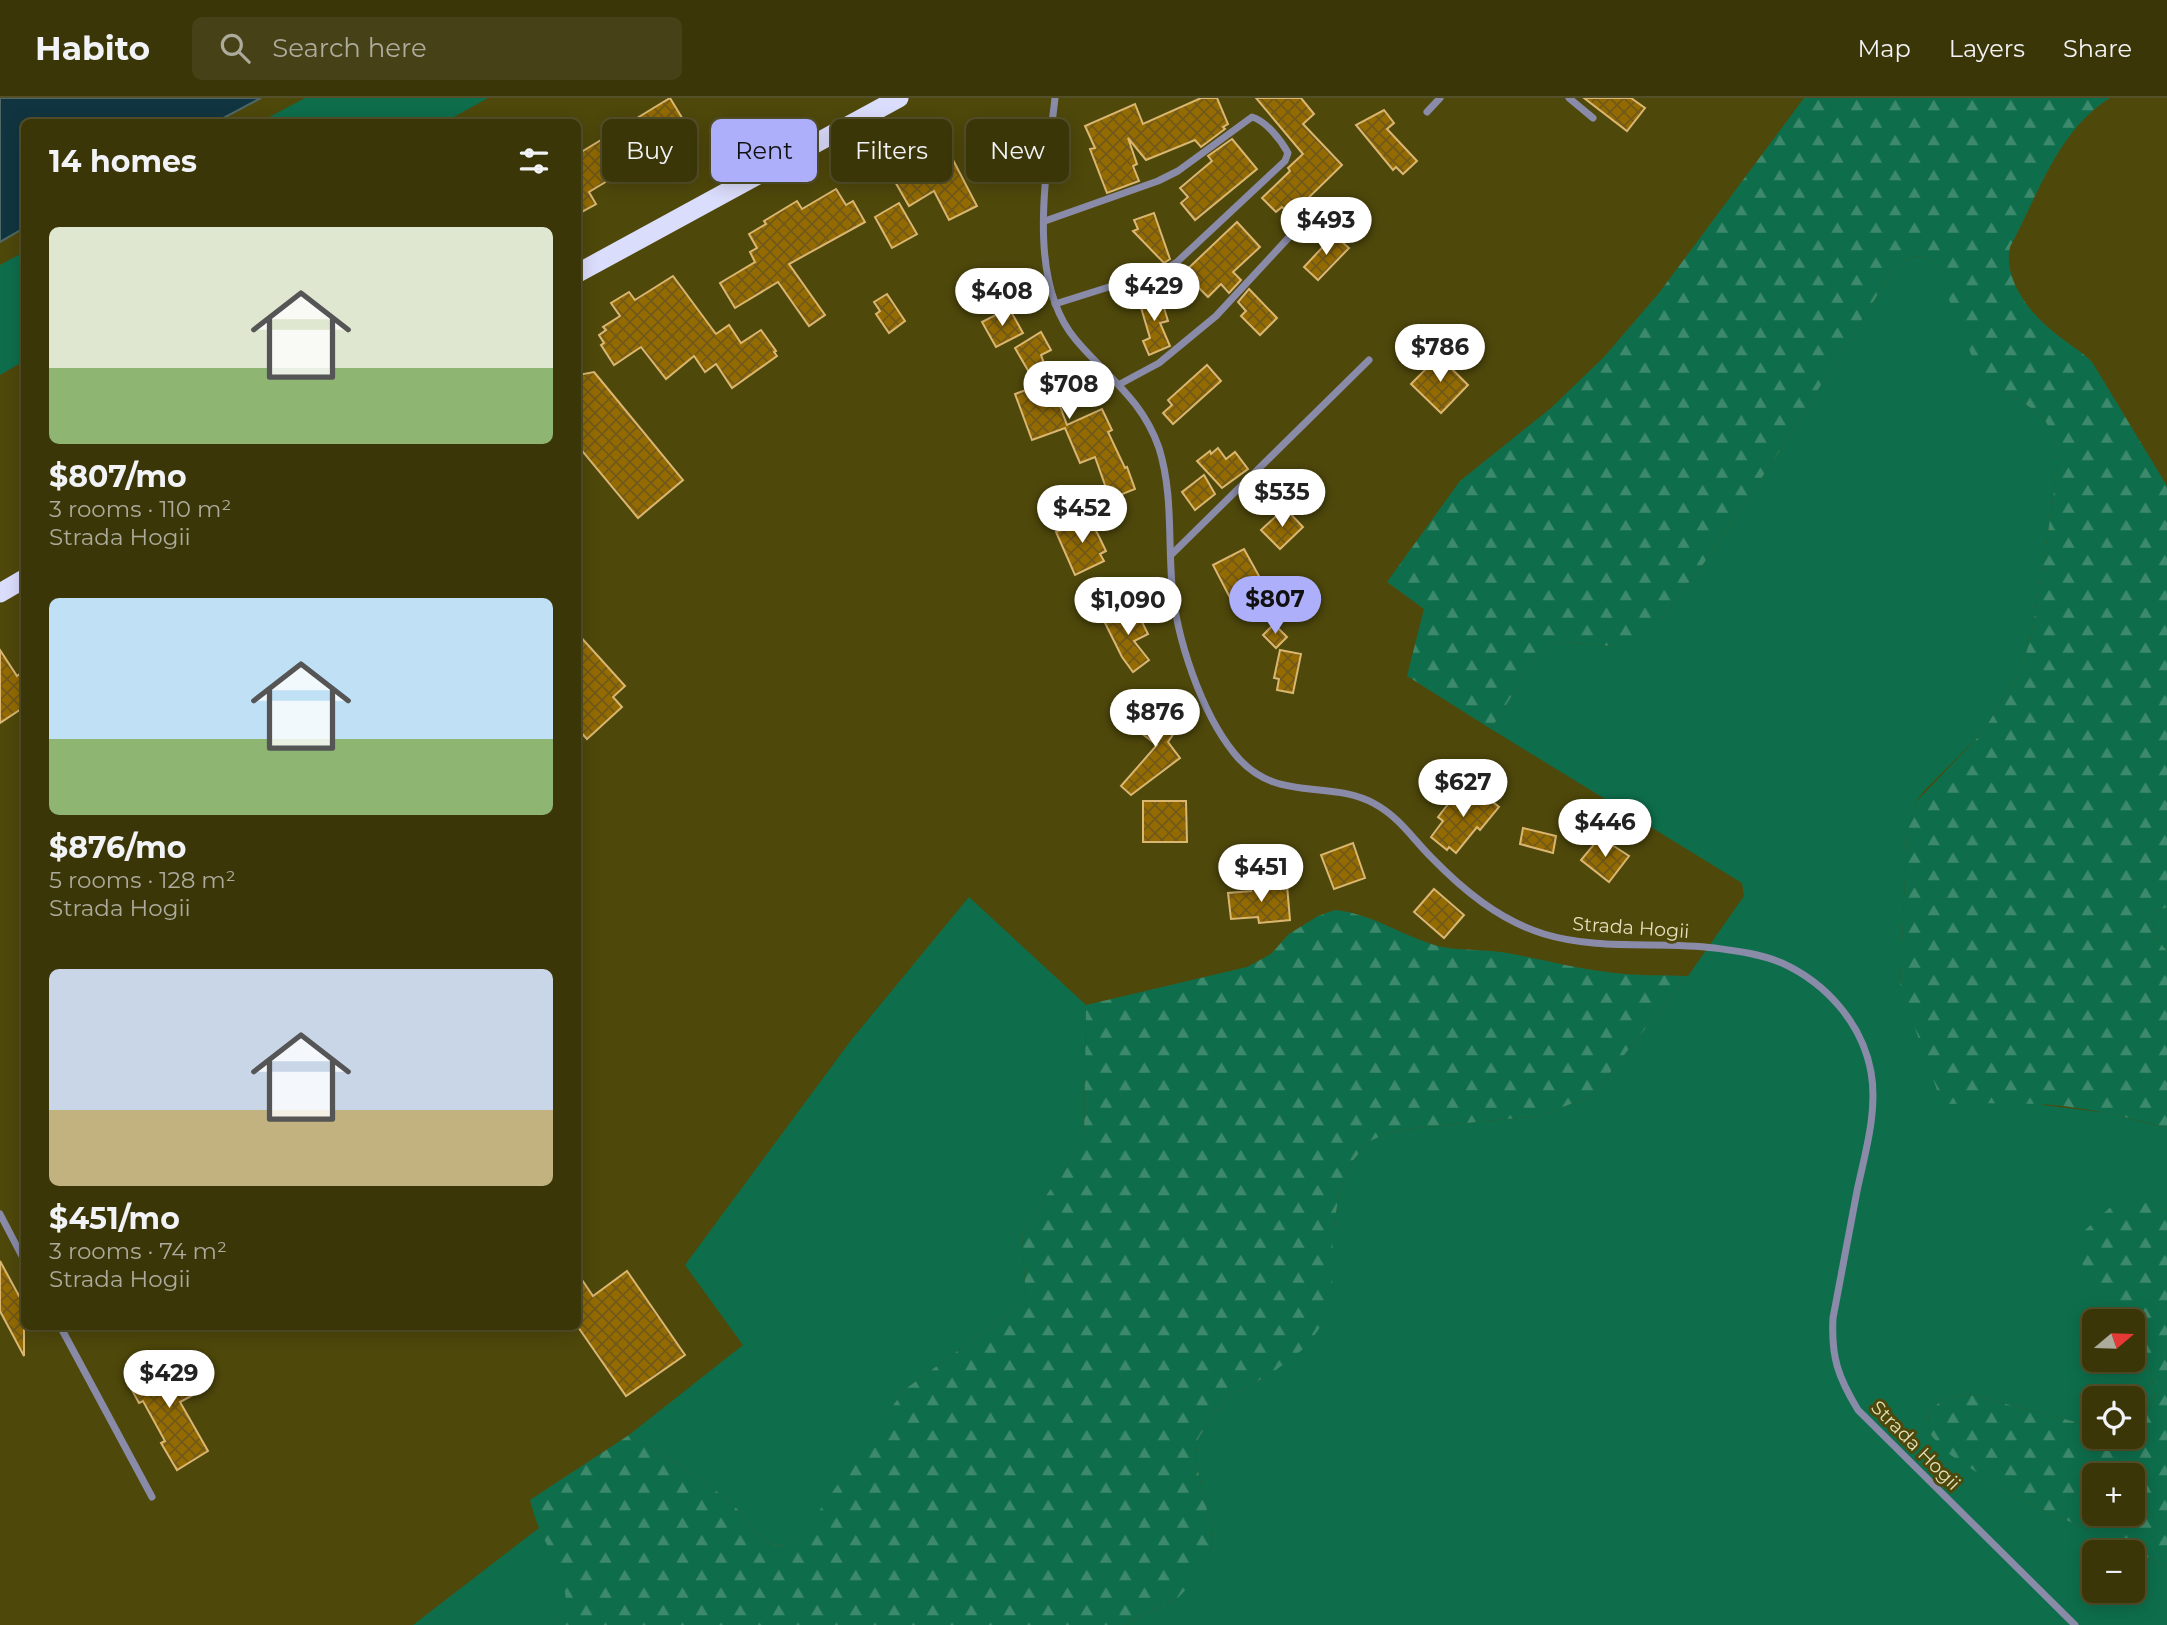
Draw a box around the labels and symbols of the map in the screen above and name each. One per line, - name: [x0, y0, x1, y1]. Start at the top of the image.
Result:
- pin: $493: [1285, 198, 1367, 257]
- pin: $429: [1113, 264, 1195, 323]
- pin: $408: [961, 268, 1043, 328]
- pin: $786: [1399, 324, 1481, 384]
- pin: $708: [1028, 362, 1110, 421]
- pin: $535: [1241, 470, 1323, 529]
- pin: $452: [1041, 486, 1123, 545]
- pin: $807: [1234, 576, 1316, 636]
- pin: $1,090: [1071, 578, 1185, 637]
- pin: $876: [1114, 690, 1196, 749]
- pin: $627: [1422, 760, 1504, 819]
- pin: $446: [1564, 800, 1646, 859]
- pin: $451: [1220, 844, 1302, 904]
- street label: Strada Hogii: [1572, 912, 1690, 943]
- north arrow: [2082, 1309, 2146, 1372]
- pin: $429: [128, 1350, 210, 1410]
- street label: Strada Hogii: [1866, 1396, 1965, 1495]

